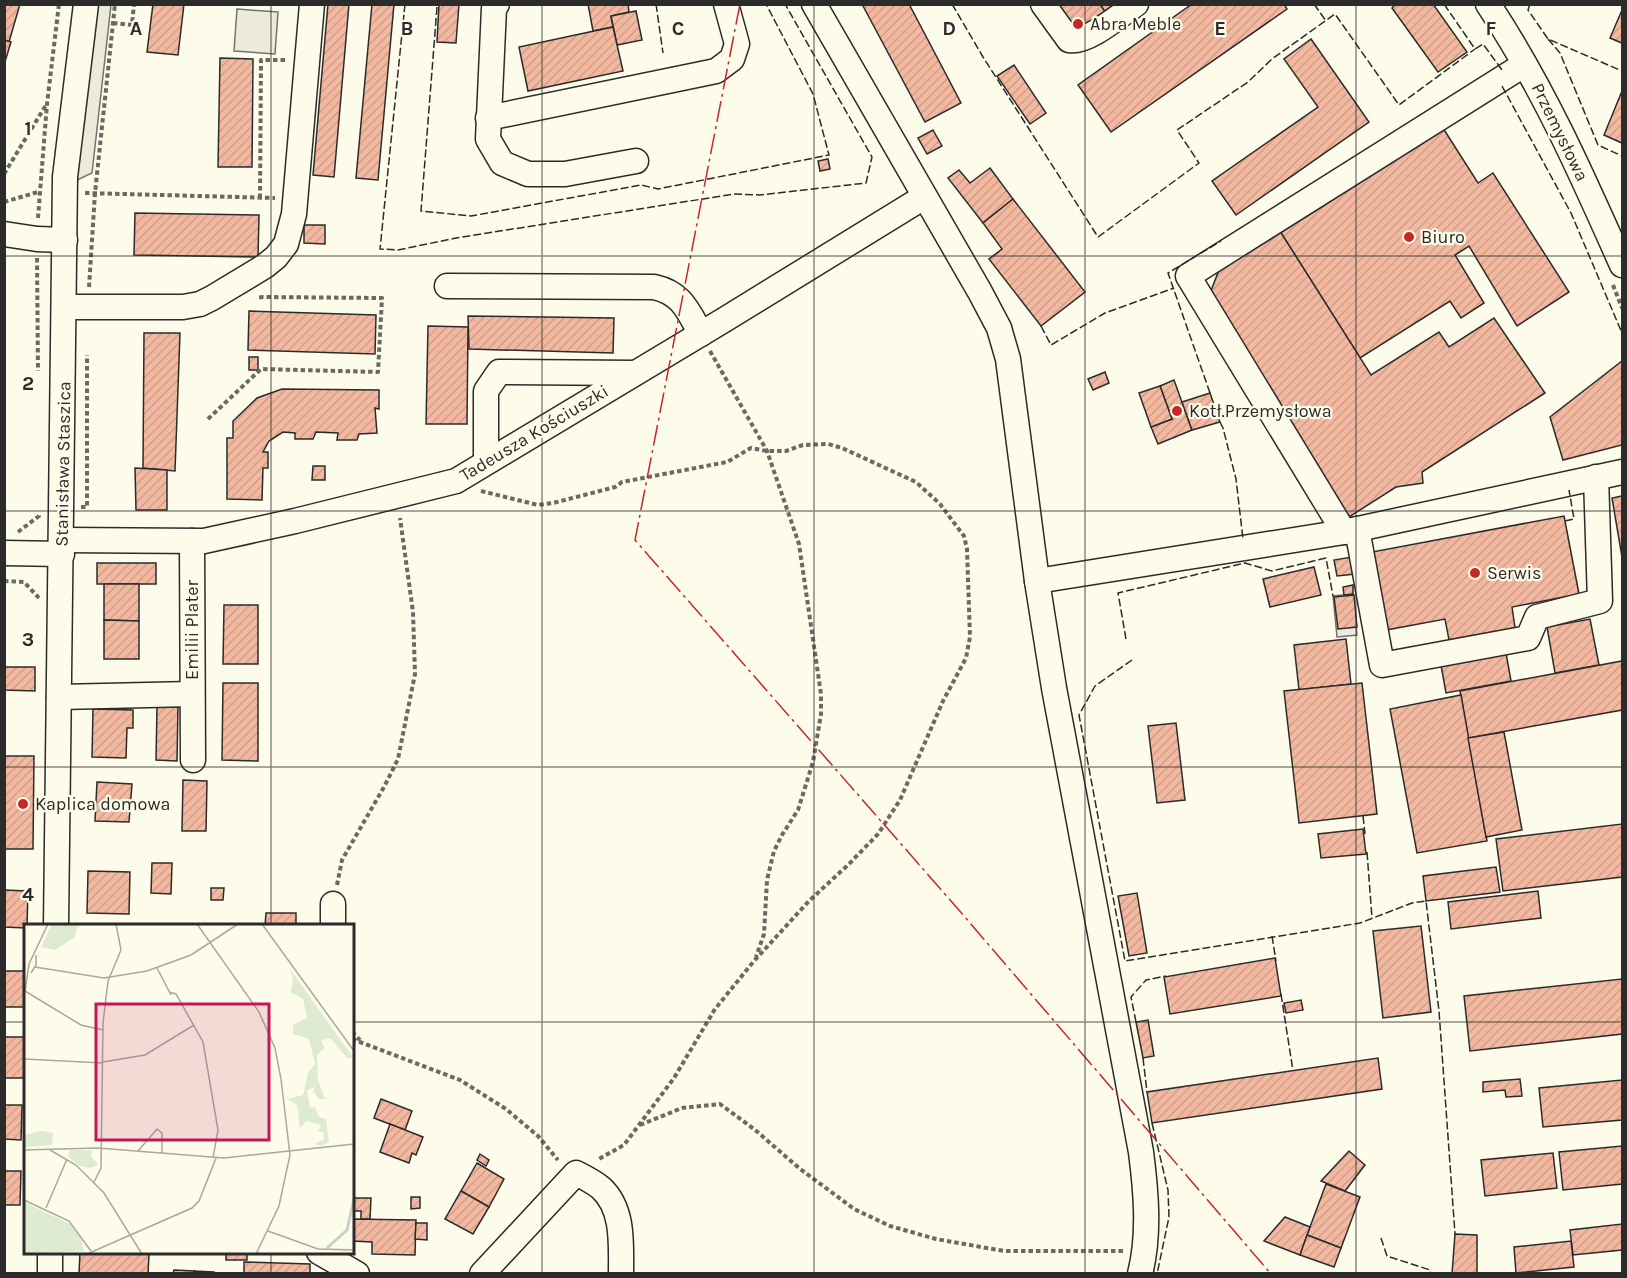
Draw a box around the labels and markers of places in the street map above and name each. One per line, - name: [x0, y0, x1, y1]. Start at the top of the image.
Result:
- place label: Abra Meble: [1090, 13, 1181, 35]
- marker: Abra Meble: [1071, 17, 1085, 31]
- place label: Biuro: [1421, 226, 1465, 248]
- marker: Biuro: [1402, 230, 1416, 244]
- place label: Kotł.Przemysłowa: [1189, 400, 1332, 422]
- marker: Kotł.Przemysłowa: [1170, 404, 1184, 418]
- place label: Serwis: [1487, 562, 1542, 584]
- marker: Serwis: [1468, 566, 1482, 580]
- place label: Kaplica domowa: [35, 793, 170, 815]
- marker: Kaplica domowa: [16, 797, 30, 811]

